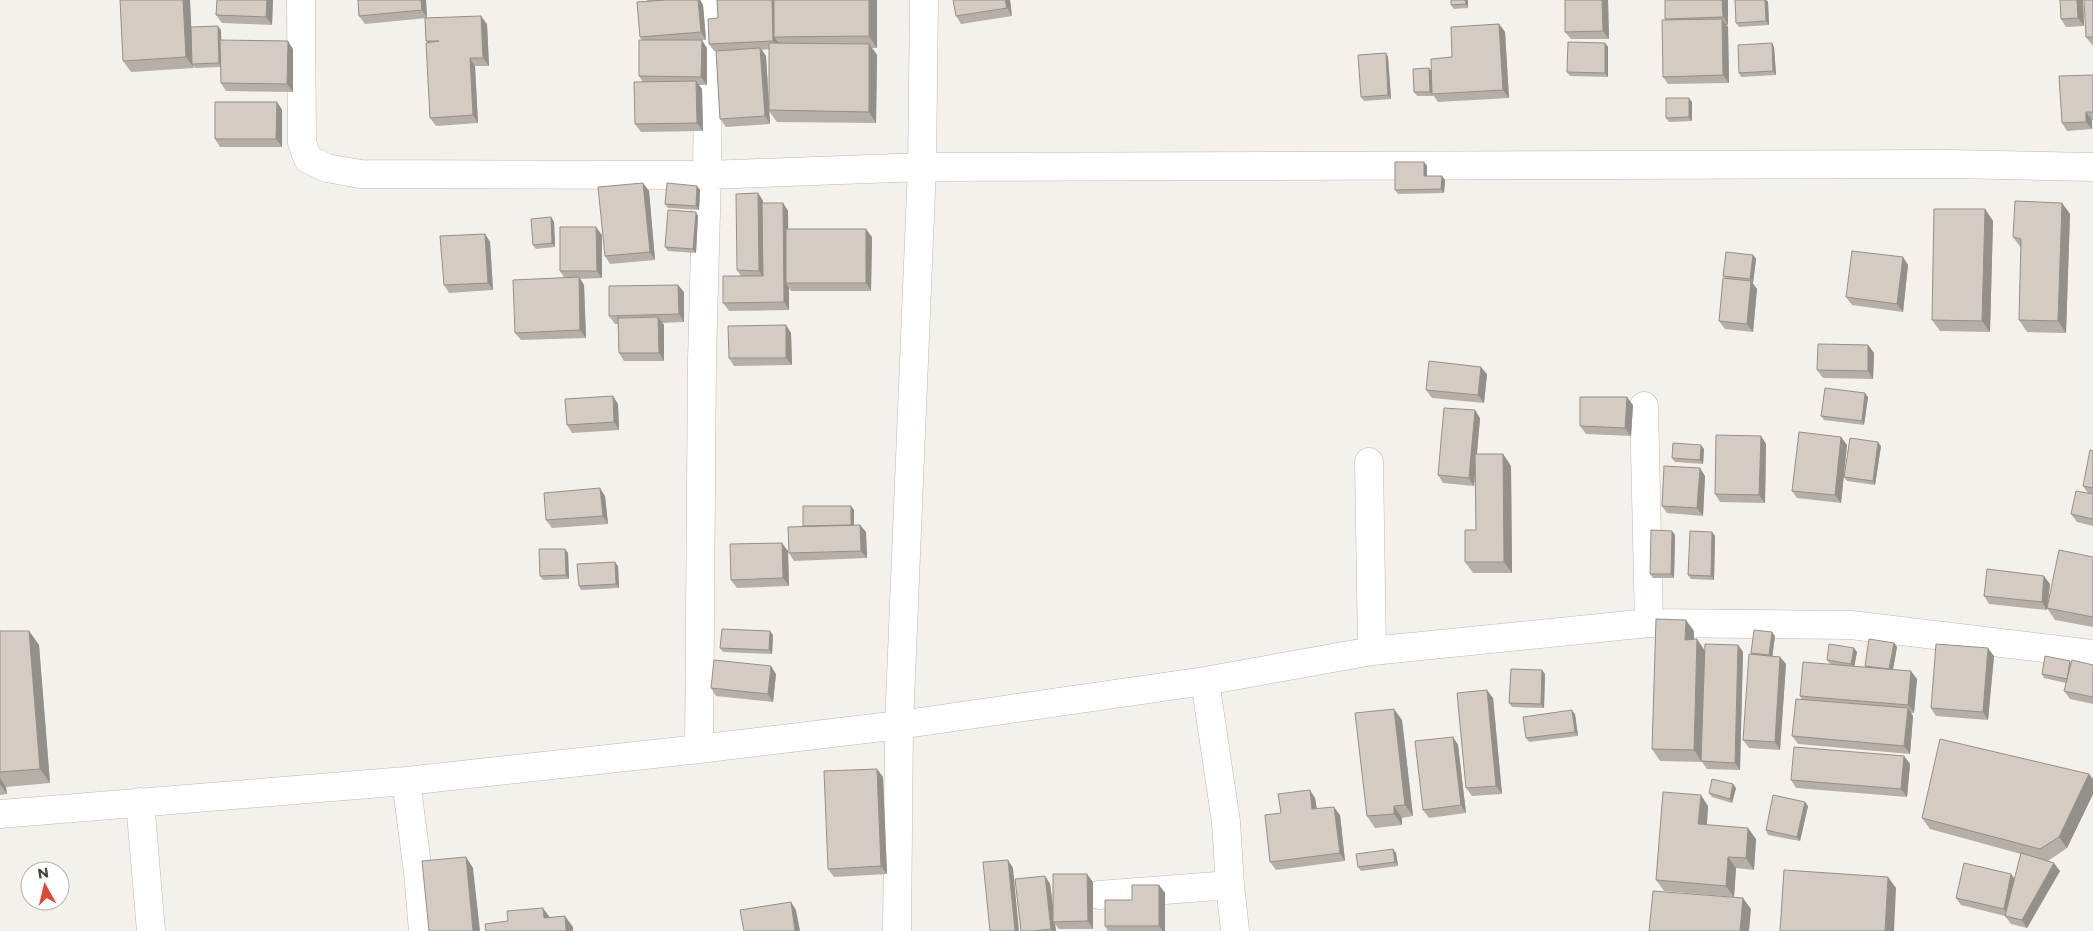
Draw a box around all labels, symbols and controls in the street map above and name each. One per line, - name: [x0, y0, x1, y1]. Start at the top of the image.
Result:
- north arrow: [20, 861, 70, 911]
- text: N: [36, 863, 50, 883]

